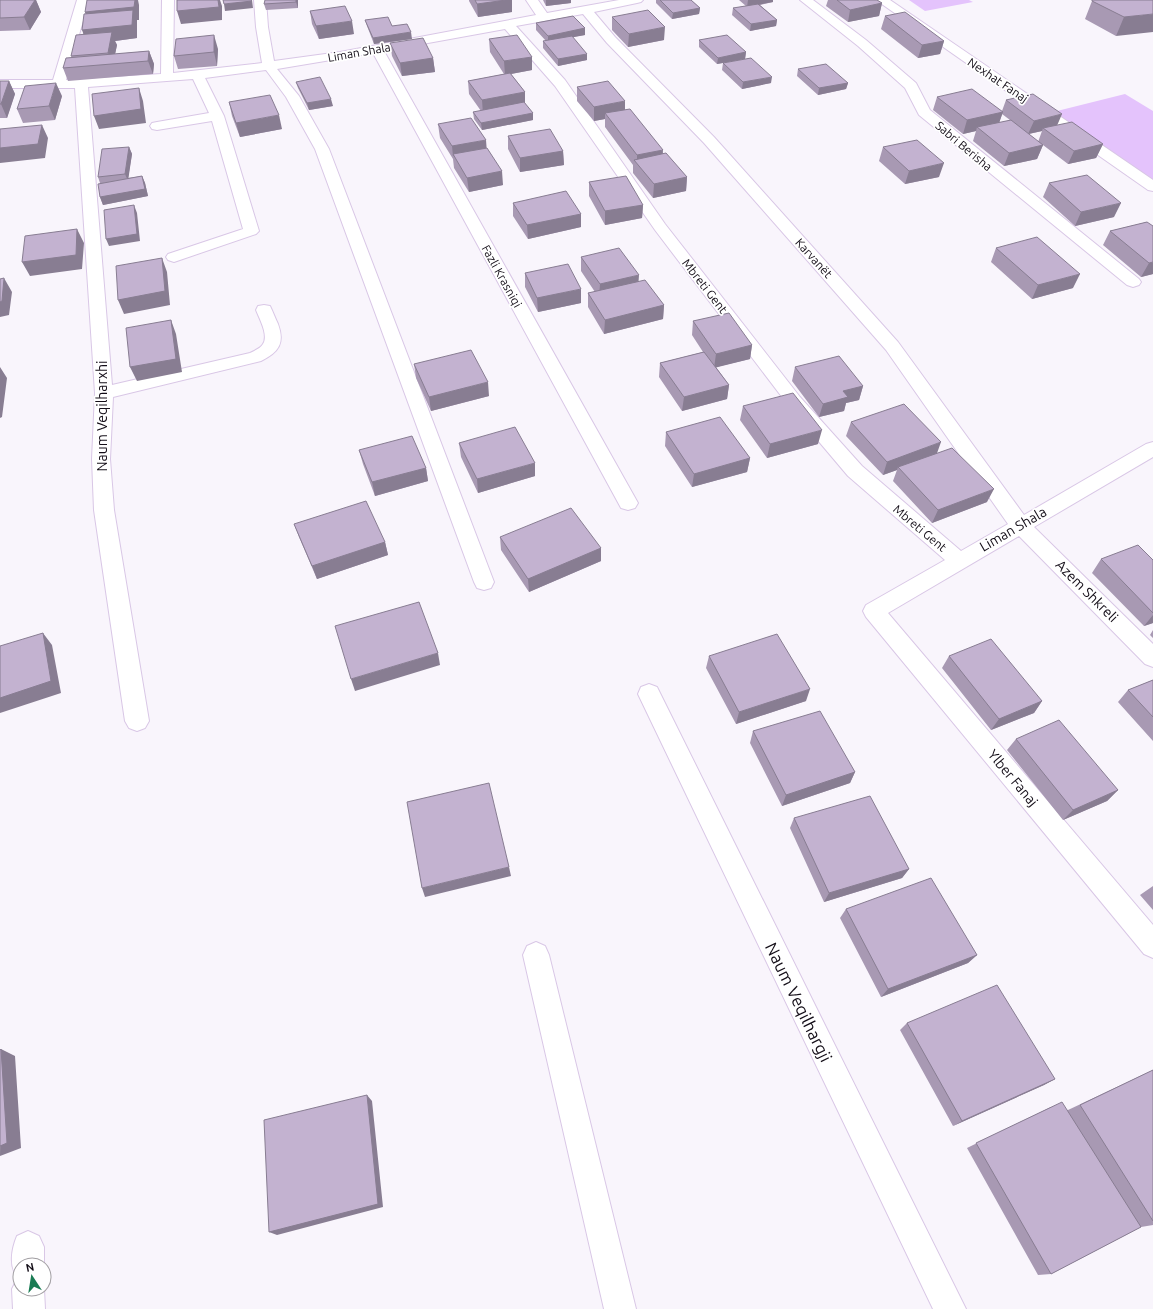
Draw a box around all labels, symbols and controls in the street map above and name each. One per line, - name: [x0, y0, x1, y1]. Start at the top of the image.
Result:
- street label: Liman Shala: [326, 40, 392, 64]
- street label: Nexhat Fanaj: [965, 55, 1031, 105]
- street label: Sabri Berisha: [933, 119, 995, 173]
- street label: Karvanët: [793, 236, 835, 281]
- street label: Fazli Krasniqi: [480, 243, 525, 310]
- street label: Mbreti Gent: [680, 256, 730, 316]
- street label: Naum Veqilharxhi: [94, 360, 110, 472]
- street label: Mbreti Gent: [891, 502, 949, 554]
- street label: Liman Shala: [977, 503, 1049, 555]
- street label: Azem Shkreli: [1053, 557, 1121, 625]
- street label: Ylber Fanaj: [985, 746, 1041, 810]
- street label: Naum Veqilhargji: [762, 939, 836, 1065]
- north arrow: [12, 1257, 52, 1297]
- text: N: [25, 1260, 35, 1274]

